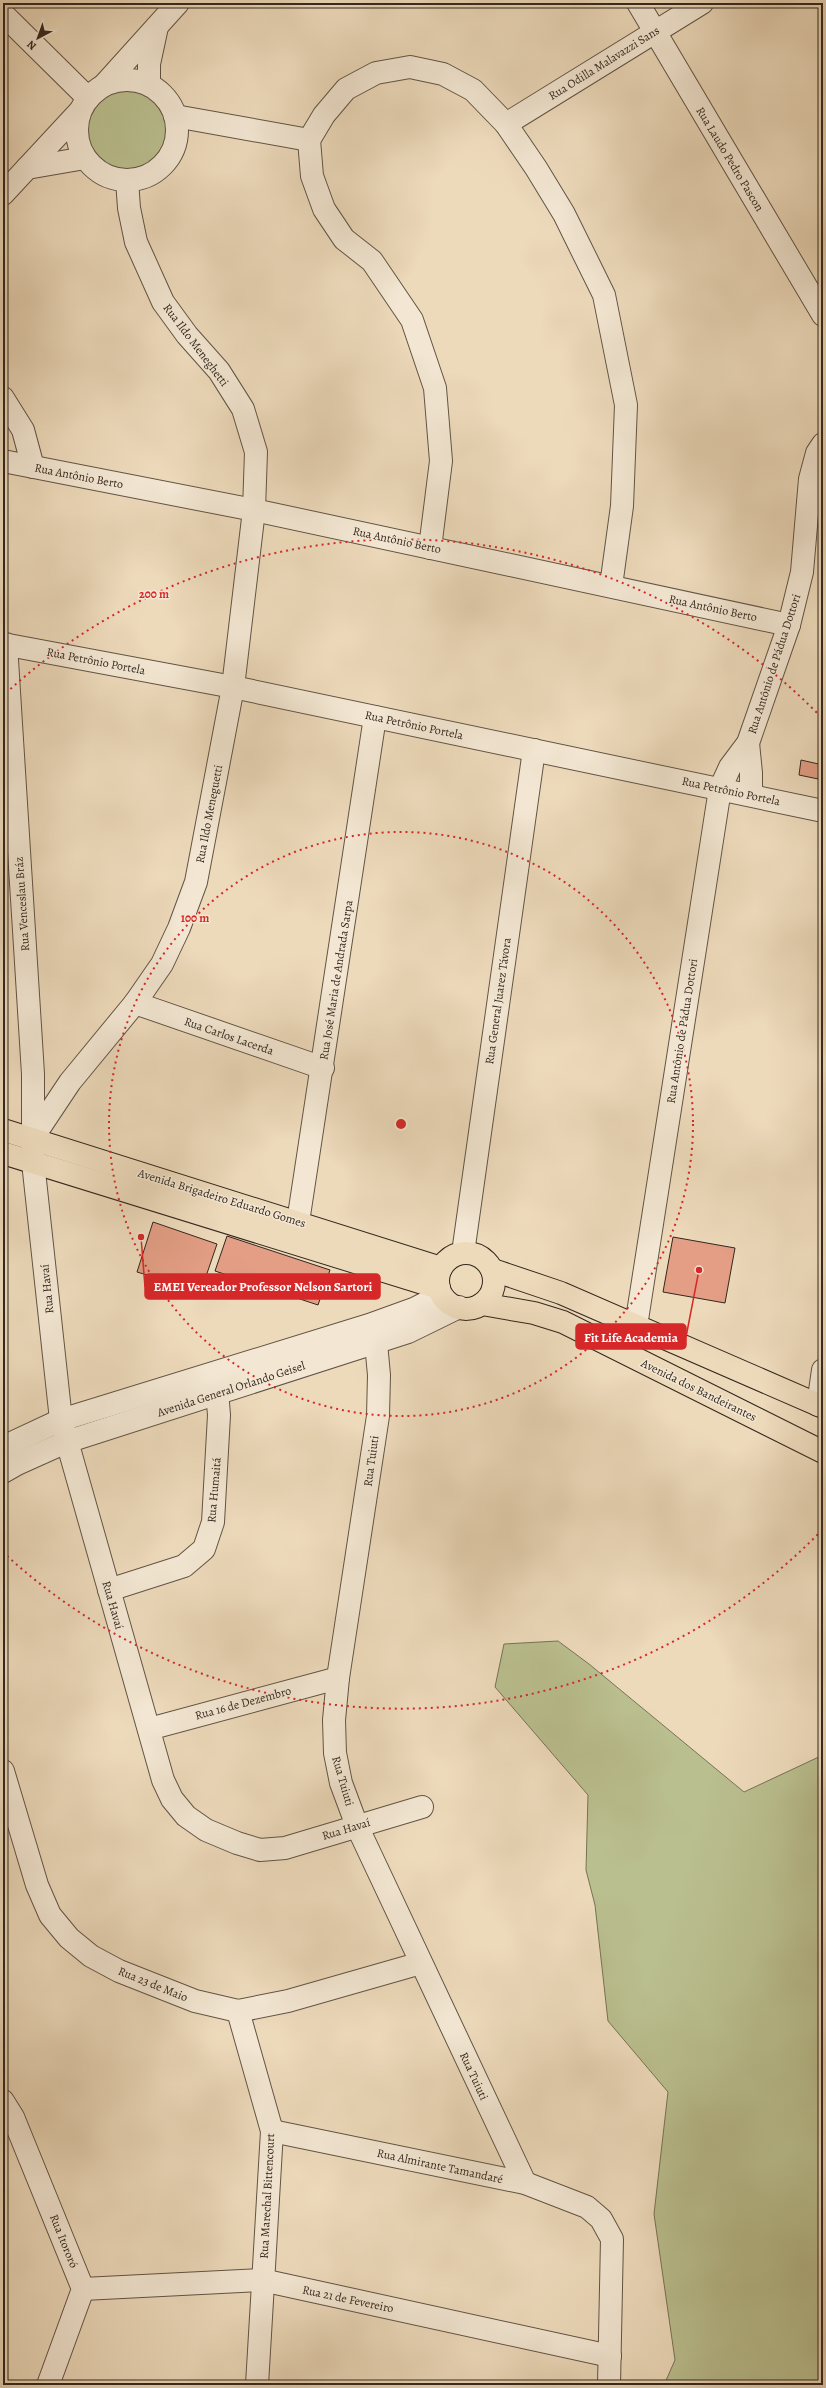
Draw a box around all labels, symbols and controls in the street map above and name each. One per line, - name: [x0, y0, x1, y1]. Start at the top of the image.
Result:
- north arrow: [18, 18, 58, 58]
- street label: Rua Odilla Malavazzi Sans: [545, 22, 663, 104]
- text: N: [24, 37, 40, 53]
- street label: Rua Laudo Pedro Pascon: [692, 104, 768, 215]
- street label: Rua Ildo Meneghetti: [160, 300, 232, 390]
- street label: Rua Antônio Berto: [33, 460, 125, 492]
- street label: Rua Antônio Berto: [351, 523, 443, 557]
- text: 200 m: [139, 586, 169, 602]
- street label: Rua Antônio Berto: [667, 591, 759, 625]
- street label: Rua Antônio de Pádua Dottori: [744, 592, 804, 736]
- street label: Rua Petrônio Portela: [45, 644, 147, 678]
- street label: Rua Petrônio Portela: [363, 707, 465, 743]
- street label: Rua Ildo Meneguetti: [192, 763, 226, 865]
- street label: Rua Petrônio Portela: [680, 773, 782, 809]
- street label: Rua Venceslau Bráz: [11, 856, 33, 952]
- street label: Rua José Maria de Andrada Sarpa: [315, 898, 357, 1061]
- text: 100 m: [181, 910, 209, 926]
- street label: Rua General Juarez Távora: [481, 936, 515, 1065]
- street label: Rua Antônio de Pádua Dottori: [663, 957, 701, 1105]
- street label: Rua Carlos Lacerda: [182, 1013, 276, 1059]
- centre of rings: [394, 1117, 408, 1131]
- street label: Avenida Brigadeiro Eduardo Gomes: [135, 1165, 308, 1231]
- street label: Rua Havaí: [36, 1263, 58, 1315]
- callout: EMEI Vereador Professor Nelson Sartori: [145, 1274, 380, 1299]
- text: EMEI Vereador Professor Nelson Sartori: [154, 1278, 373, 1295]
- callout: Fit Life Academia: [576, 1324, 686, 1349]
- text: Fit Life Academia: [584, 1329, 679, 1346]
- street label: Avenida dos Bandeirantes: [638, 1355, 760, 1425]
- street label: Avenida General Orlando Geisel: [154, 1357, 307, 1421]
- street label: Rua Tuiuti: [360, 1434, 382, 1488]
- street label: Rua Humaitá: [203, 1456, 225, 1523]
- street label: Rua Havaí: [98, 1579, 128, 1631]
- street label: Rua 16 de Dezembro: [193, 1682, 293, 1724]
- street label: Rua Tuiuti: [328, 1754, 358, 1808]
- street label: Rua Havaí: [320, 1814, 372, 1844]
- street label: Rua 23 de Maio: [116, 1963, 190, 2005]
- street label: Rua Tuiuti: [456, 2049, 492, 2103]
- street label: Rua Marechal Bittencourt: [256, 2133, 278, 2259]
- street label: Rua Almirante Tamandaré: [376, 2145, 504, 2187]
- street label: Rua Itororó: [46, 2212, 82, 2270]
- street label: Rua 21 de Fevereiro: [301, 2282, 395, 2316]

